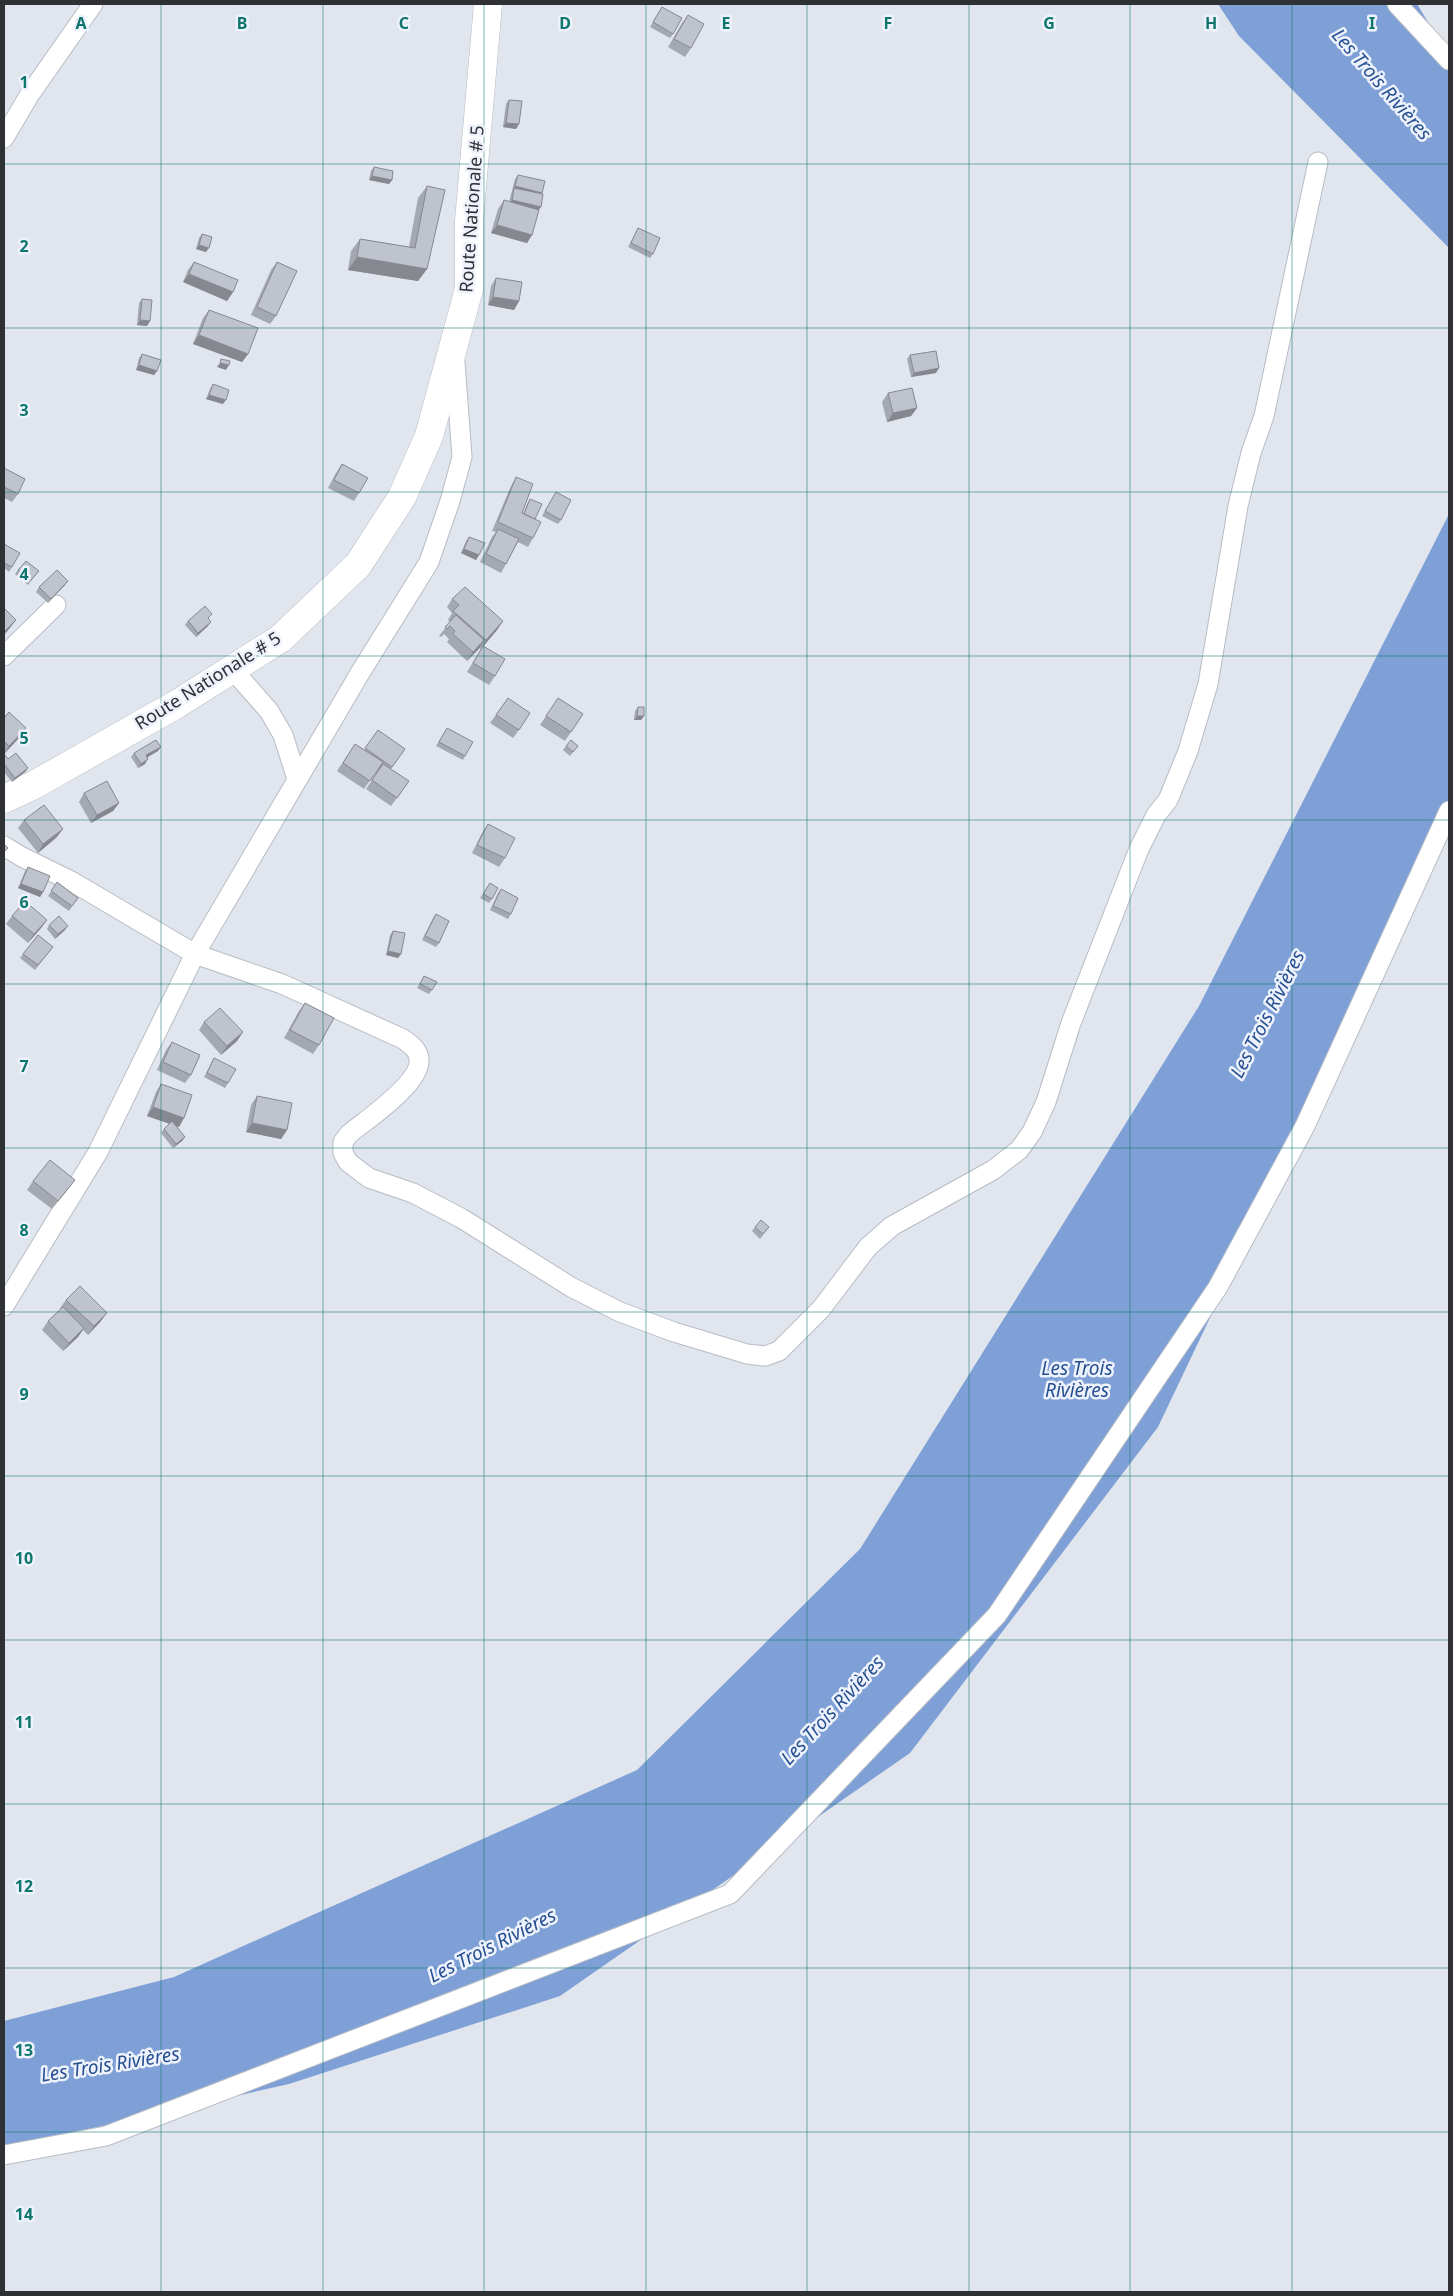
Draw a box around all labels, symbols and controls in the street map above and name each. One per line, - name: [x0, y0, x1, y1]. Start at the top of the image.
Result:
- text: A: [75, 12, 87, 34]
- text: B: [237, 12, 247, 34]
- text: C: [399, 12, 409, 34]
- text: D: [559, 12, 571, 34]
- text: E: [722, 12, 731, 34]
- text: F: [884, 12, 892, 34]
- text: G: [1043, 12, 1055, 34]
- text: H: [1205, 12, 1217, 34]
- text: I: [1369, 12, 1375, 34]
- water label: Les Trois Rivières: [1326, 23, 1438, 145]
- text: 1: [19, 71, 29, 93]
- street label: Route Nationale # 5: [453, 124, 489, 293]
- text: 2: [19, 235, 29, 257]
- text: 3: [19, 399, 29, 421]
- text: 4: [19, 563, 29, 585]
- street label: Route Nationale # 5: [130, 626, 285, 735]
- text: 5: [19, 727, 29, 749]
- text: 6: [19, 891, 29, 913]
- water label: Les Trois Rivières: [1224, 946, 1310, 1082]
- text: 7: [19, 1055, 29, 1077]
- text: 8: [19, 1219, 29, 1241]
- water label: Les Trois Rivières: [1041, 1355, 1113, 1403]
- text: 9: [19, 1383, 29, 1405]
- text: 10: [15, 1547, 33, 1569]
- water label: Les Trois Rivières: [775, 1650, 889, 1770]
- text: 11: [15, 1711, 33, 1733]
- text: 12: [15, 1875, 33, 1897]
- water label: Les Trois Rivières: [424, 1902, 560, 1988]
- text: 13: [15, 2039, 33, 2061]
- water label: Les Trois Rivières: [39, 2040, 181, 2088]
- text: 14: [15, 2203, 33, 2225]

